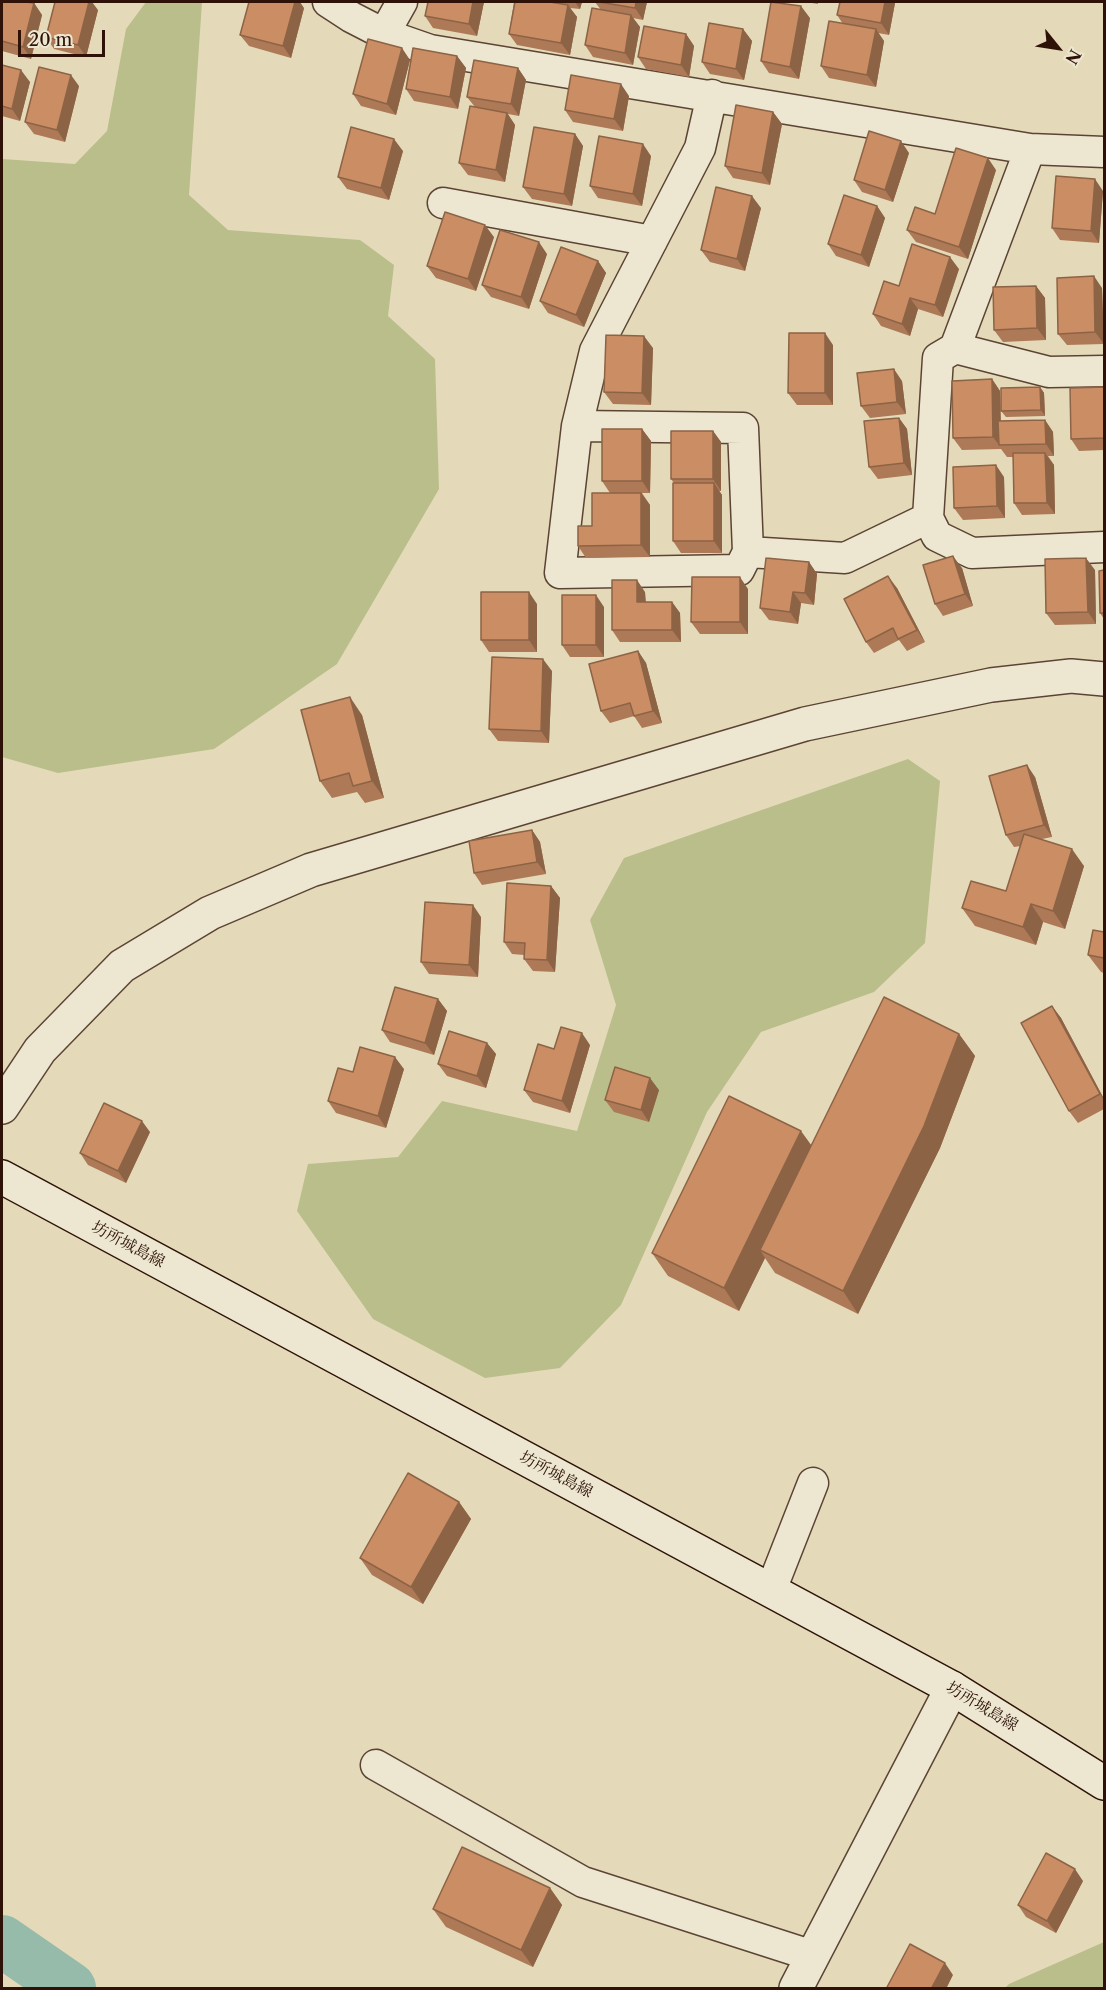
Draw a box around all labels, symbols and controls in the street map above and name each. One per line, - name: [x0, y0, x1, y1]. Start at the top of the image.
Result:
- scale bar: [21, 18, 108, 56]
- north arrow: [1028, 18, 1088, 78]
- text: 20 m: [29, 29, 72, 51]
- text: N: [1061, 46, 1086, 68]
- street label: 坊所城島線: [88, 1218, 168, 1272]
- street label: 坊所城島線: [516, 1448, 596, 1502]
- street label: 坊所城島線: [943, 1678, 1021, 1736]

